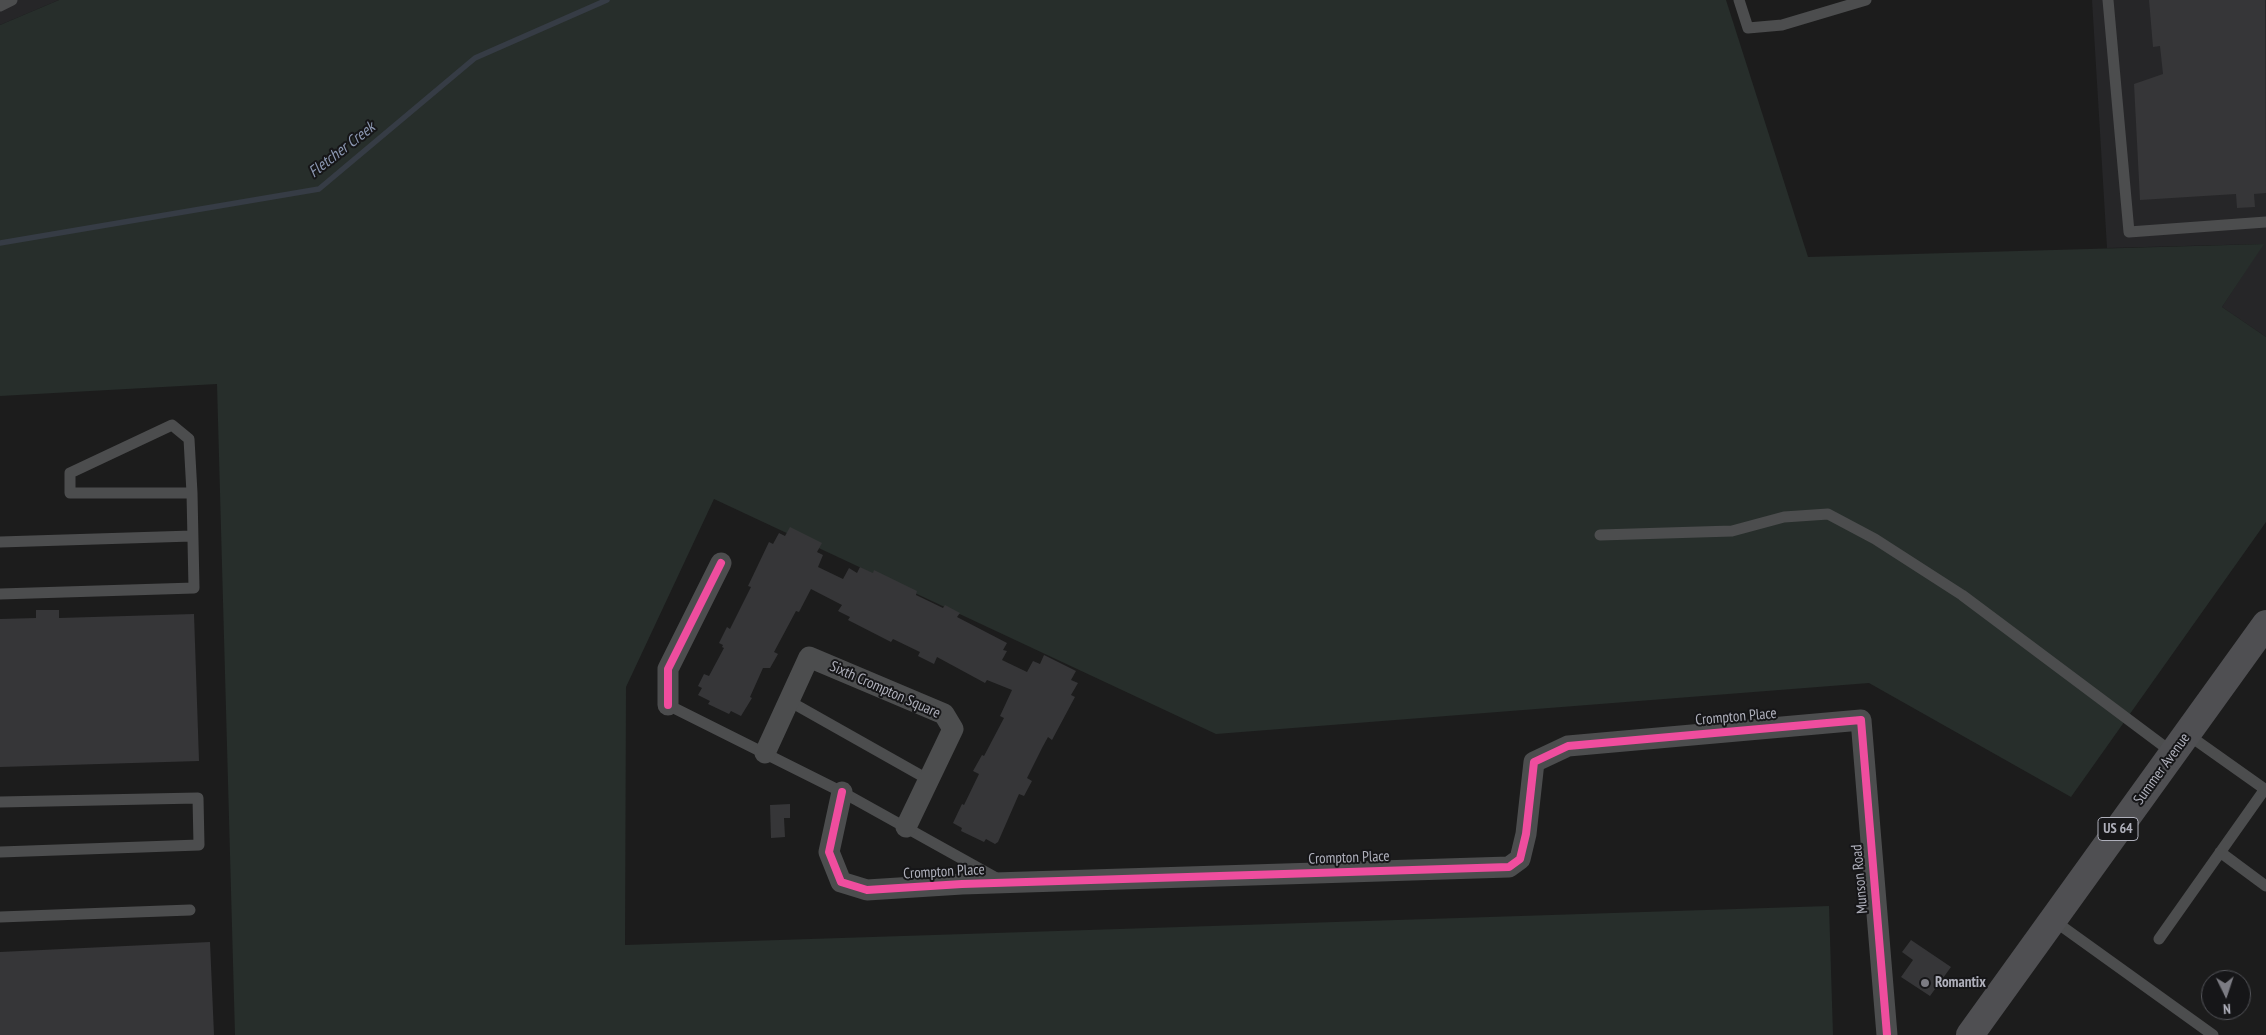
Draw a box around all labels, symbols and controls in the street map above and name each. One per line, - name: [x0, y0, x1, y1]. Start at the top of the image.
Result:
- water label: Fletcher Creek: [305, 118, 379, 182]
- street label: Sixth Crompton Square: [827, 658, 943, 722]
- street label: Crompton Place: [1695, 704, 1777, 730]
- street label: Summer Avenue: [2130, 730, 2194, 808]
- road number: US 64: [2098, 818, 2138, 841]
- street label: Munson Road: [1848, 844, 1872, 914]
- street label: Crompton Place: [1308, 848, 1390, 868]
- street label: Crompton Place: [903, 861, 985, 883]
- north arrow: [2201, 970, 2251, 1020]
- place label: Romantix: [1935, 974, 1986, 992]
- marker: Romantix: [1919, 977, 1931, 989]
- text: N: [2223, 1000, 2231, 1018]

